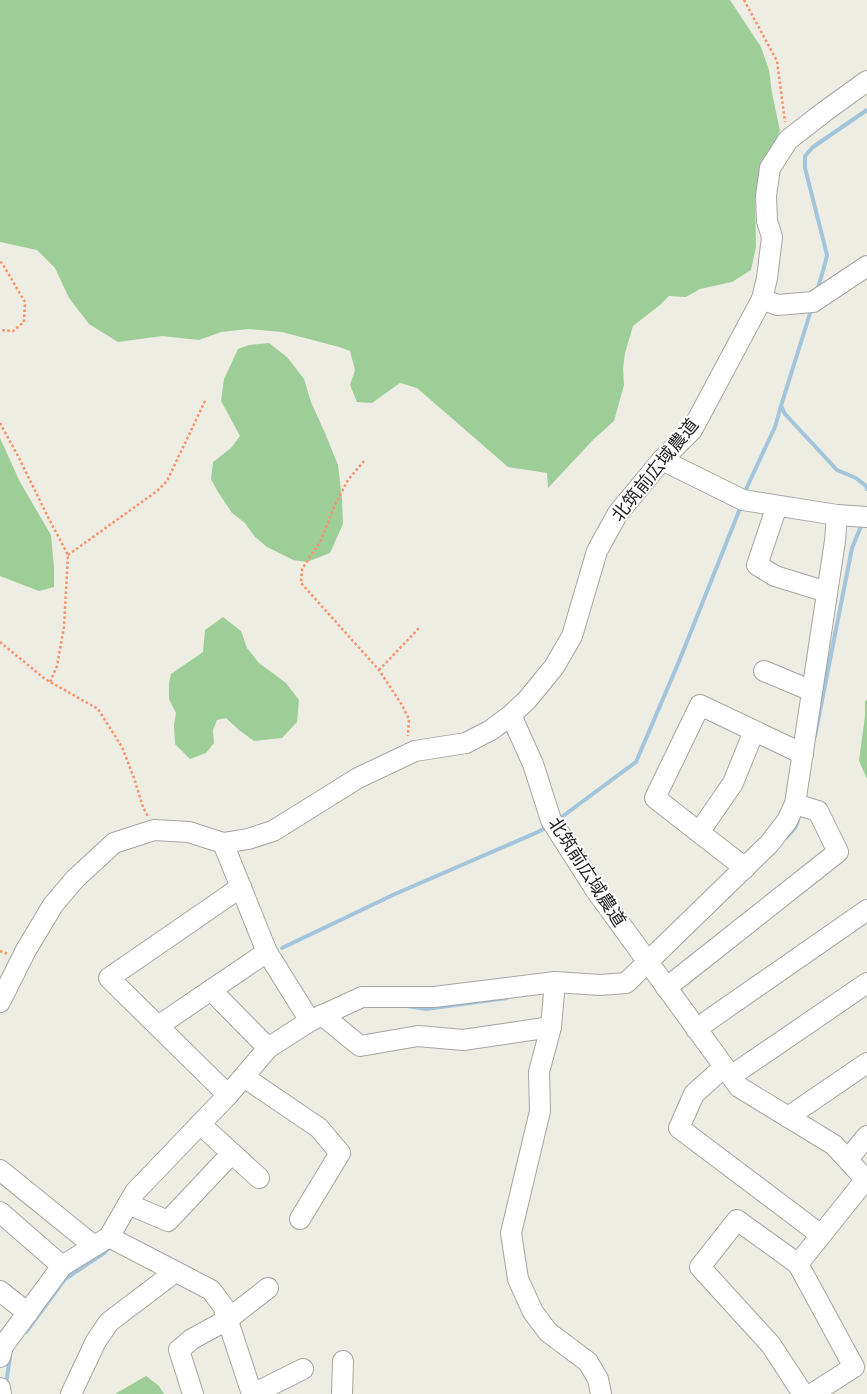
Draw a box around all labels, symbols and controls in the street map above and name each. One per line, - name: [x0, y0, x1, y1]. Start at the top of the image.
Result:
- street label: 北筑前広域農道: [607, 414, 702, 525]
- street label: 北筑前広域農道: [544, 813, 631, 930]

